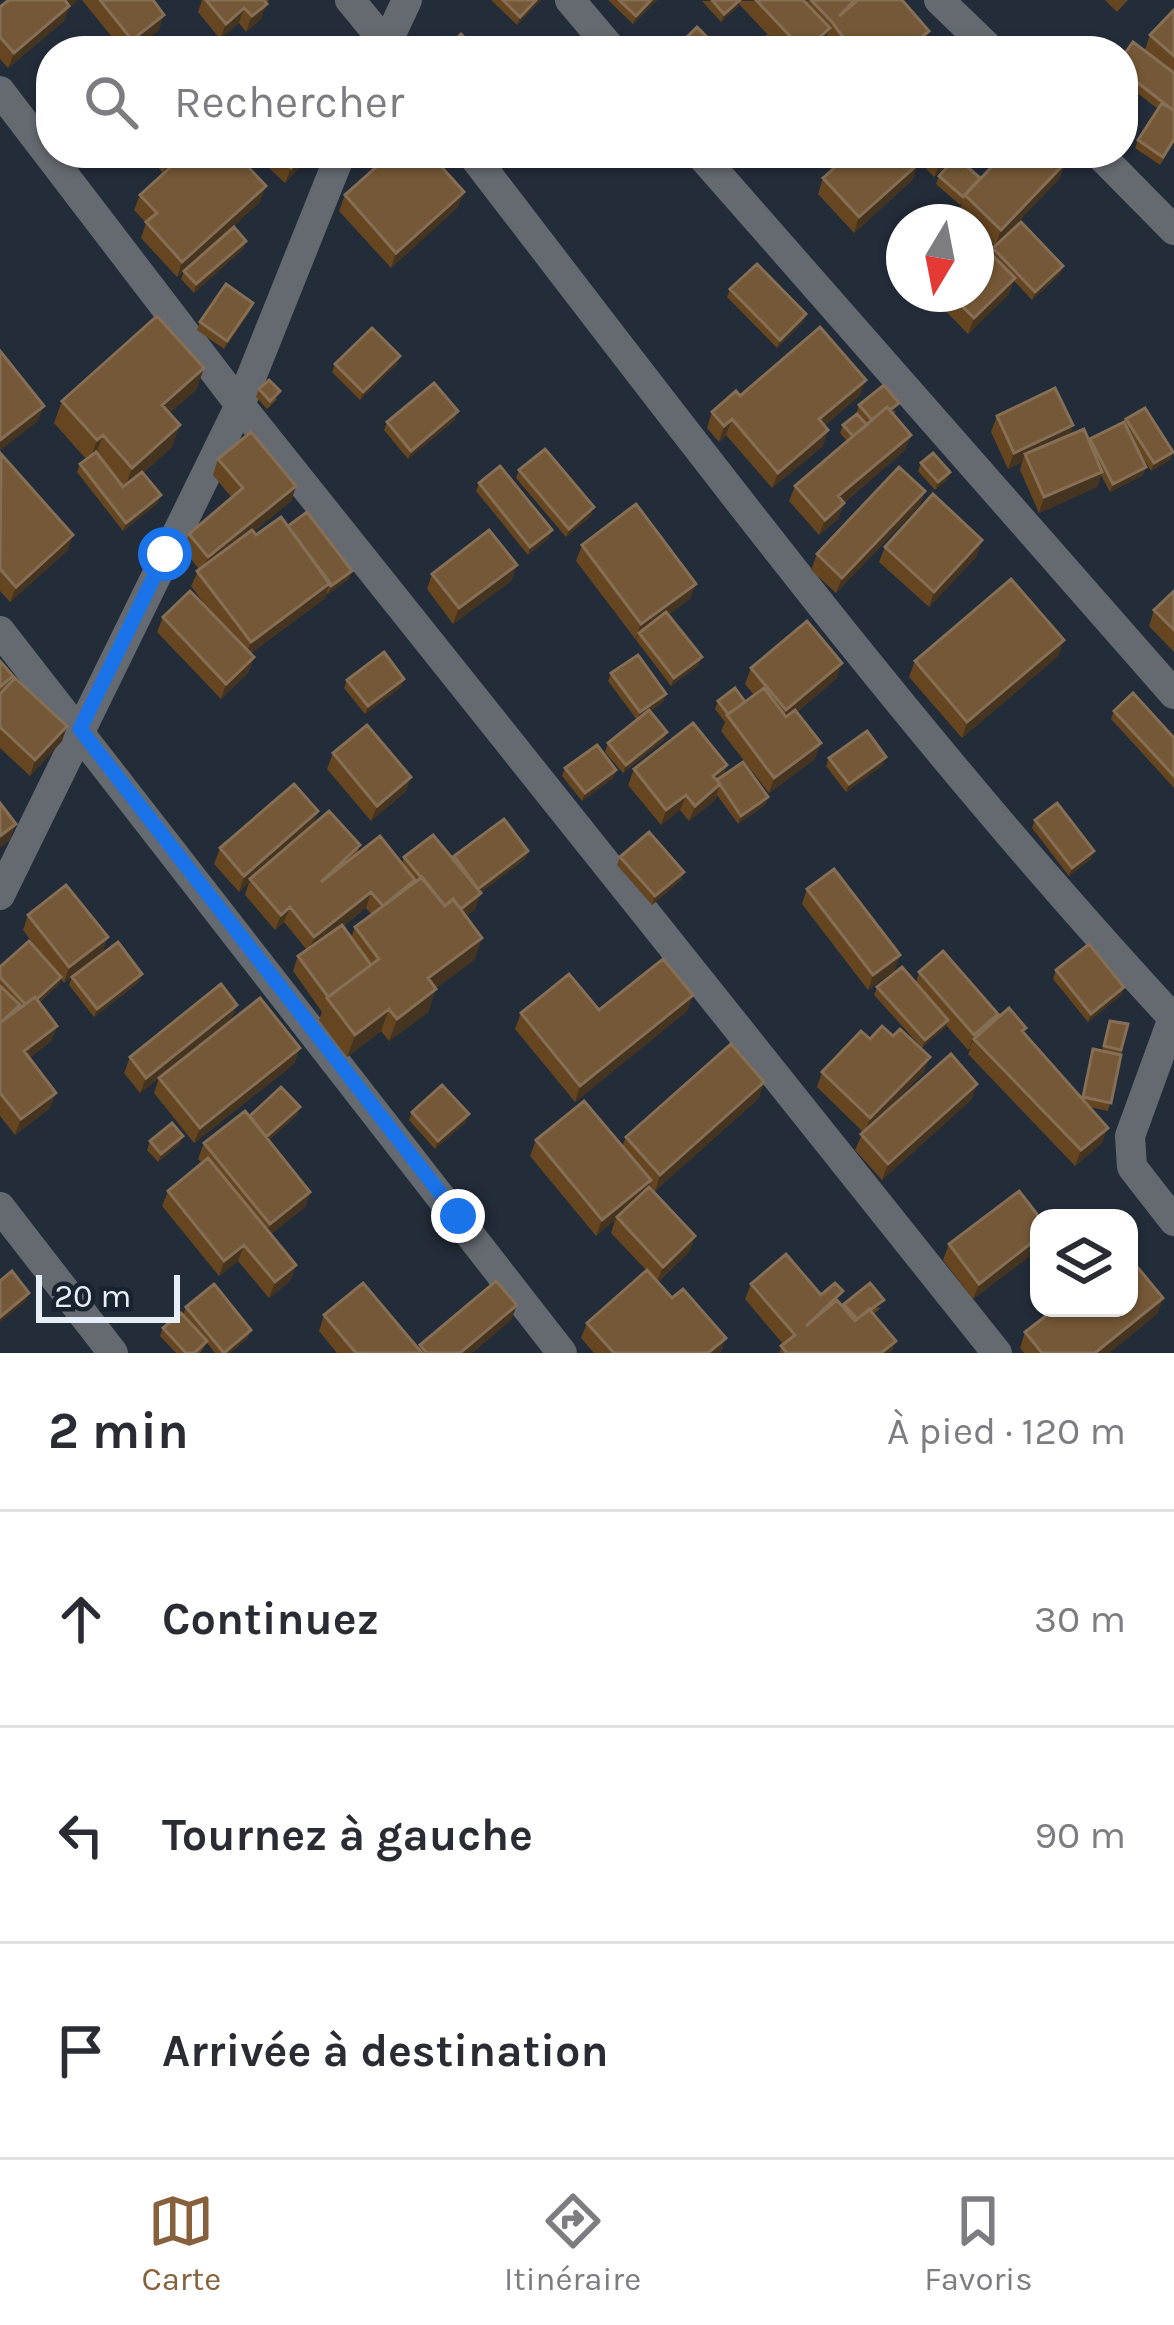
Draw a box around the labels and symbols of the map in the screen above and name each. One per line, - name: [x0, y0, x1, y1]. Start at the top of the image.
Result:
- north arrow: [886, 204, 994, 312]
- route start: [138, 527, 192, 581]
- route end: [431, 1189, 485, 1243]
- scale bar: [36, 1269, 180, 1322]

